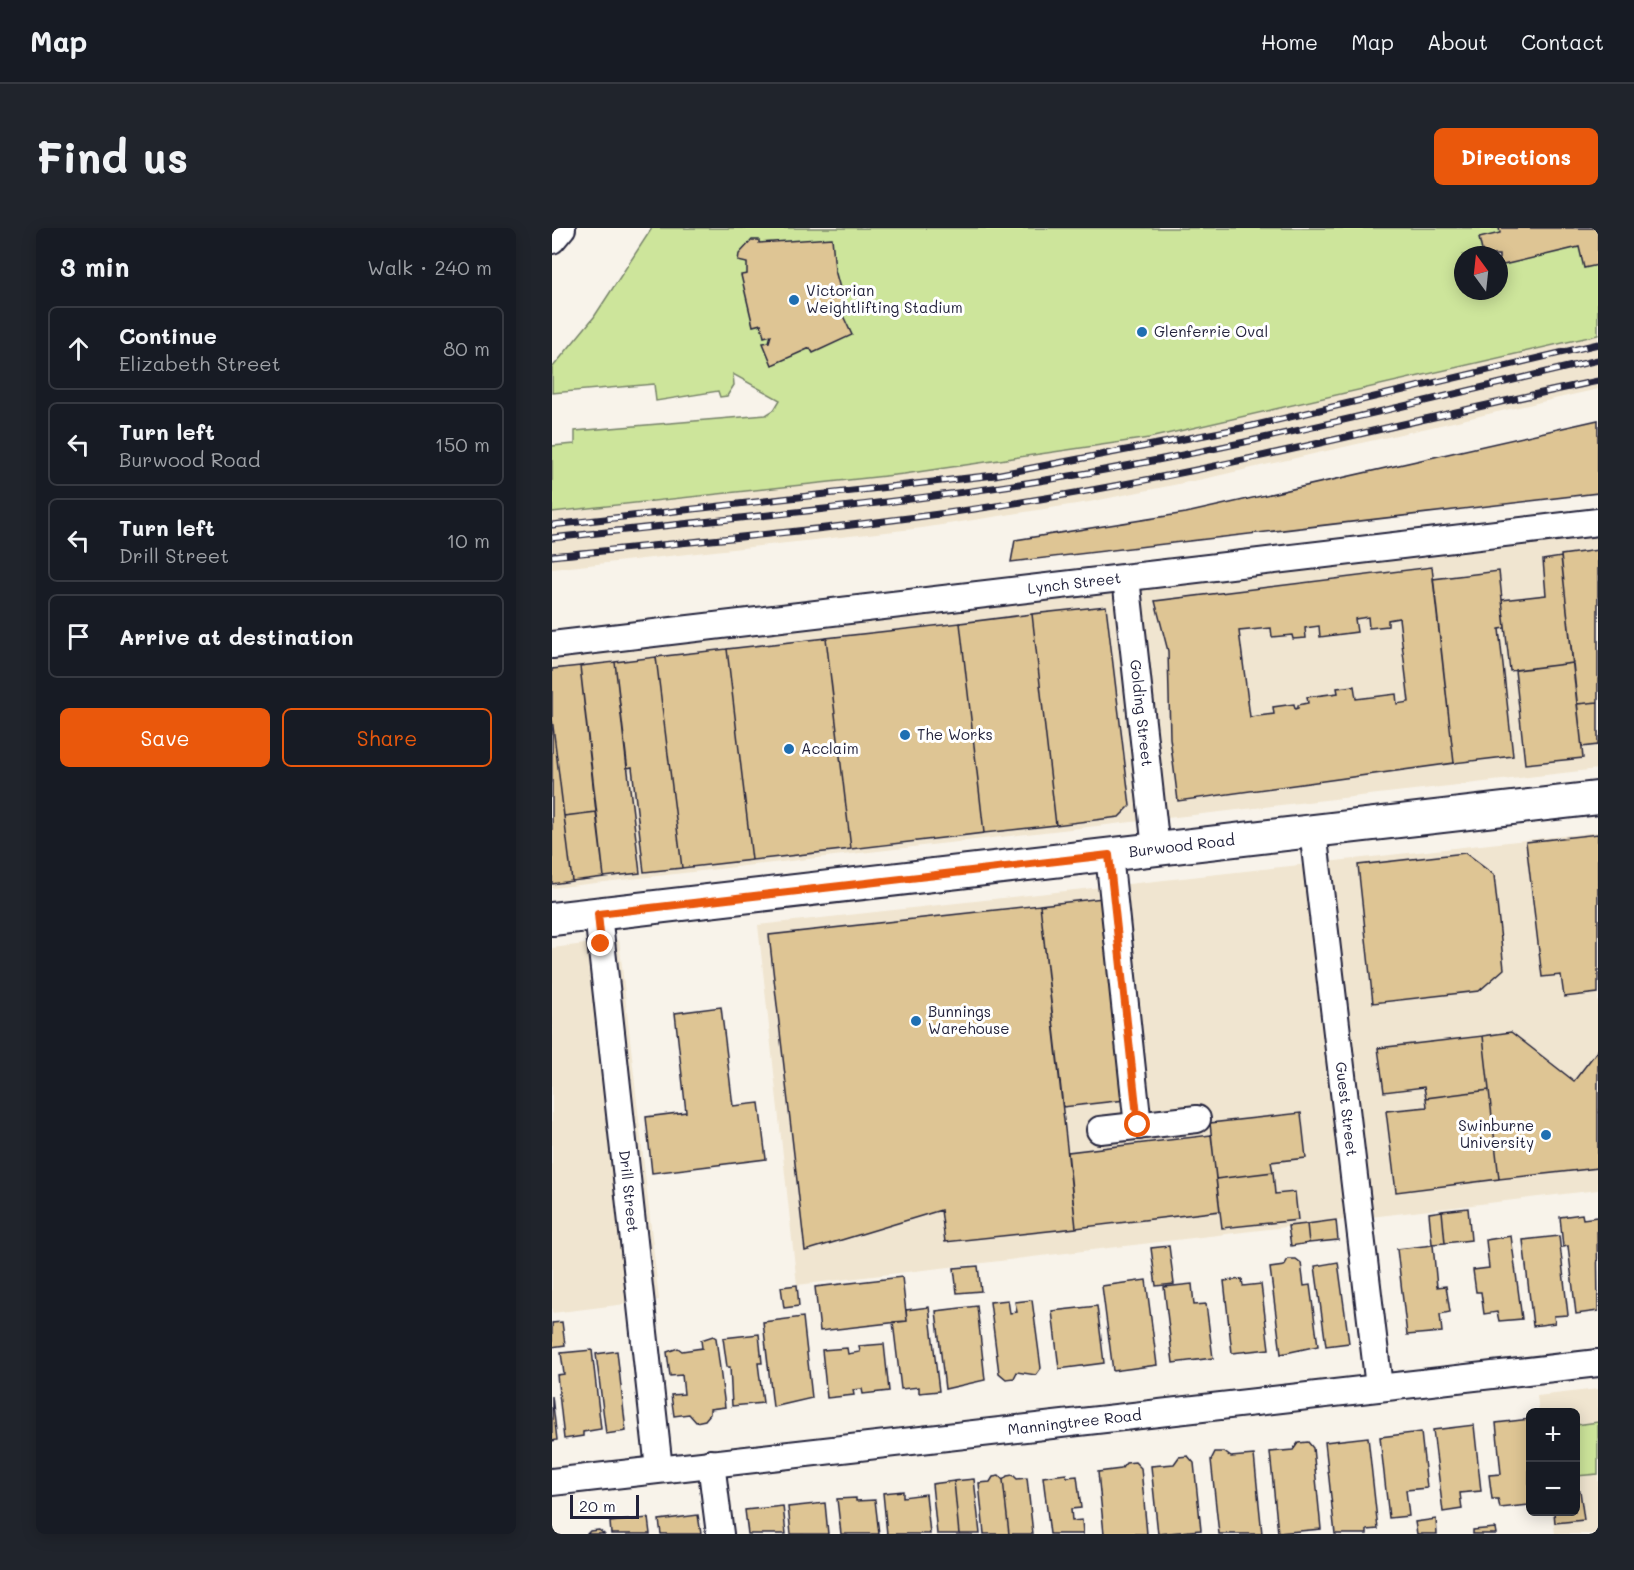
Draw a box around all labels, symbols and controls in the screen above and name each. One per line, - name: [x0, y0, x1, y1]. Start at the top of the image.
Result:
- text: Map: [30, 23, 87, 59]
- text: Home: [1261, 28, 1318, 55]
- text: Map: [1351, 28, 1394, 55]
- text: About: [1427, 28, 1488, 55]
- text: Contact: [1521, 28, 1604, 55]
- button: Directions: [1434, 128, 1598, 185]
- text: Find us: [36, 129, 188, 184]
- north arrow: [1454, 246, 1508, 300]
- text: 3 min: [60, 250, 129, 284]
- text: Walk · 240 m: [367, 254, 492, 280]
- place label: Victorian Weightlifting Stadium: [806, 280, 963, 317]
- marker: Victorian Weightlifting Stadium: [787, 293, 801, 307]
- text: Continue: [119, 321, 217, 350]
- place label: Glenferrie Oval: [1154, 321, 1268, 341]
- marker: Glenferrie Oval: [1135, 325, 1149, 339]
- icon: ahead: [62, 332, 95, 365]
- text: 80 m: [443, 335, 490, 361]
- text: Elizabeth Street: [119, 350, 280, 376]
- text: Turn left: [119, 417, 215, 446]
- icon: left: [62, 428, 95, 461]
- text: 150 m: [435, 431, 490, 457]
- text: Burwood Road: [119, 446, 261, 472]
- text: Turn left: [119, 513, 215, 542]
- icon: left: [62, 524, 95, 557]
- text: 10 m: [446, 527, 490, 553]
- text: Drill Street: [119, 542, 229, 568]
- street label: Lynch Street: [1026, 567, 1122, 598]
- icon: arrive: [62, 620, 95, 653]
- text: Arrive at destination: [119, 622, 354, 651]
- street label: Golding Street: [1126, 659, 1158, 768]
- button: Save: [60, 708, 270, 767]
- button: Share: [282, 708, 492, 767]
- place label: The Works: [917, 724, 993, 744]
- marker: The Works: [898, 728, 912, 742]
- place label: Acclaim: [801, 738, 859, 758]
- marker: Acclaim: [782, 742, 796, 756]
- street label: Burwood Road: [1128, 829, 1236, 861]
- route end: [587, 930, 613, 956]
- place label: Bunnings Warehouse: [928, 1001, 1009, 1038]
- marker: Bunnings Warehouse: [909, 1014, 923, 1028]
- street label: Guest Street: [1331, 1061, 1363, 1157]
- route start: [1124, 1111, 1150, 1137]
- place label: Swinburne University: [1458, 1115, 1534, 1152]
- marker: Swinburne University: [1539, 1128, 1553, 1142]
- street label: Drill Street: [615, 1149, 644, 1233]
- street label: Manningtree Road: [1007, 1404, 1142, 1439]
- map controls: [1526, 1408, 1580, 1516]
- button: +: [1526, 1408, 1580, 1462]
- button: −: [1526, 1462, 1580, 1516]
- scale bar: [570, 1492, 639, 1520]
- text: 20 m: [579, 1495, 616, 1516]

